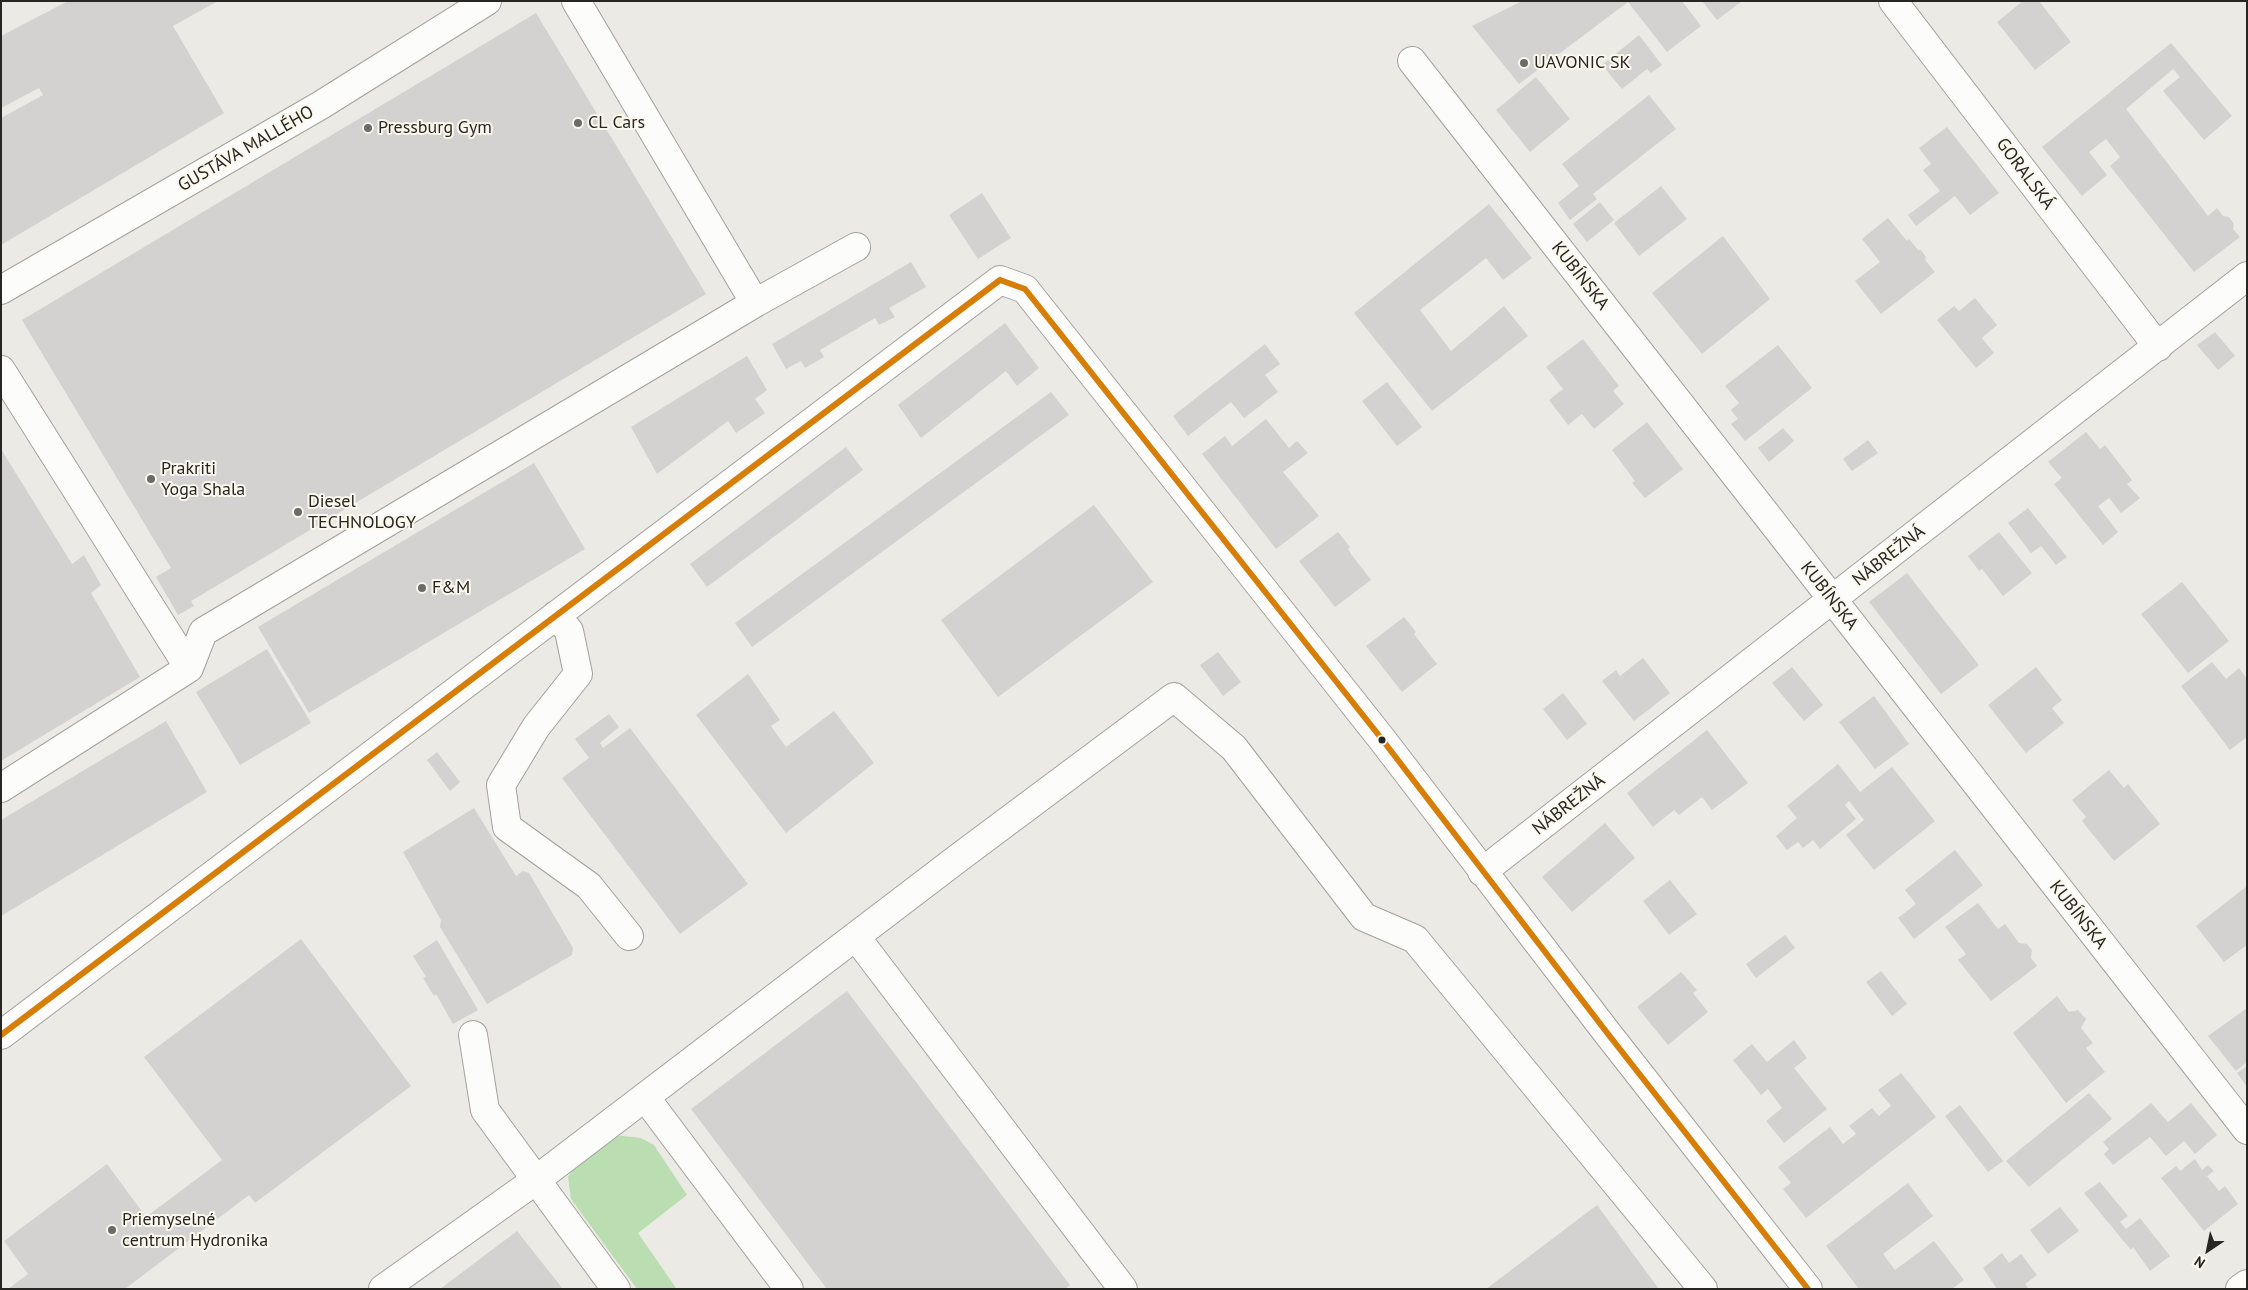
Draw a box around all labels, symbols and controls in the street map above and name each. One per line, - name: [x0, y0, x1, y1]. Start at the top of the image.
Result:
- place label: UAVONIC SK: [1534, 52, 1630, 74]
- marker: UAVONIC SK: [1518, 57, 1530, 69]
- street label: GUSTÁVA MALLÉHO: [174, 101, 318, 197]
- place label: CL Cars: [588, 112, 645, 134]
- place label: Pressburg Gym: [378, 117, 492, 139]
- marker: CL Cars: [572, 117, 584, 129]
- marker: Pressburg Gym: [362, 122, 374, 134]
- street label: GORALSKÁ: [1991, 134, 2059, 214]
- street label: KUBÍNSKA: [1547, 237, 1613, 315]
- place label: Prakriti Yoga Shala: [161, 458, 245, 500]
- marker: Prakriti Yoga Shala: [145, 473, 157, 485]
- place label: Diesel TECHNOLOGY: [308, 491, 416, 534]
- marker: Diesel TECHNOLOGY: [292, 506, 304, 518]
- street label: NÁBREŽNÁ: [1848, 521, 1930, 591]
- street label: KUBÍNSKA: [1796, 557, 1862, 635]
- place label: F&M: [432, 577, 470, 599]
- marker: F&M: [416, 582, 428, 594]
- unlabelled marker: [1377, 735, 1387, 745]
- street label: NÁBREŽNÁ: [1528, 770, 1610, 840]
- street label: KUBÍNSKA: [2045, 876, 2111, 954]
- place label: Priemyselné centrum Hydronika: [122, 1209, 268, 1252]
- marker: Priemyselné centrum Hydronika: [106, 1224, 118, 1236]
- north arrow: [2183, 1225, 2233, 1275]
- text: N: [2191, 1252, 2208, 1272]

